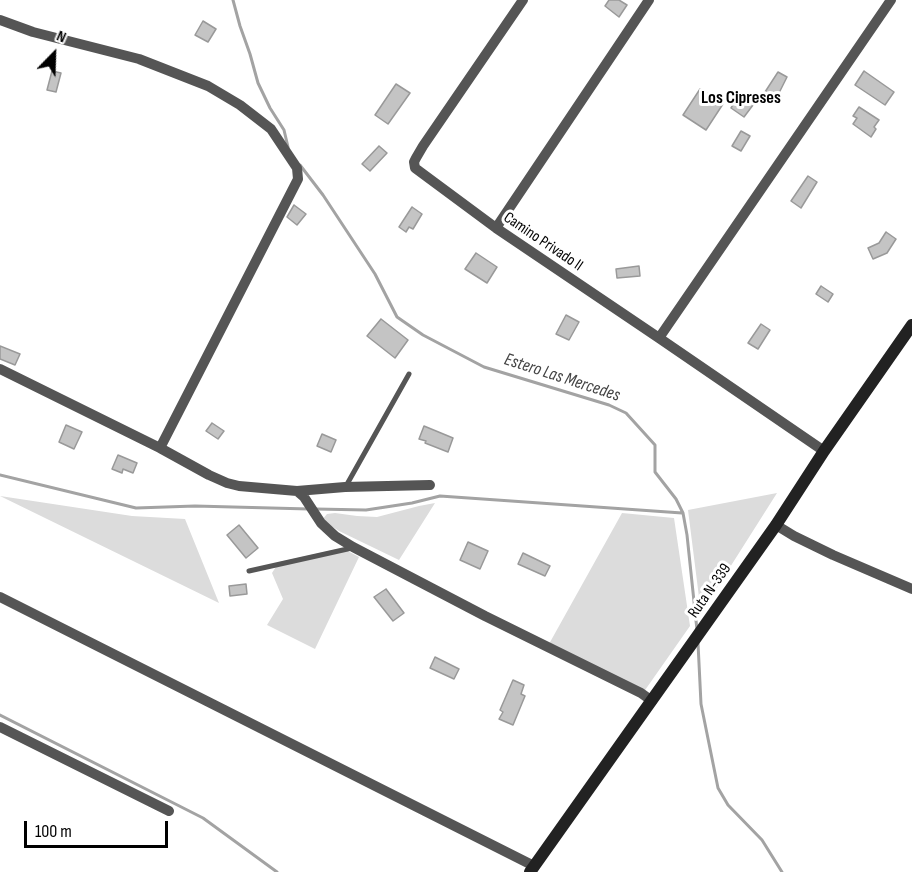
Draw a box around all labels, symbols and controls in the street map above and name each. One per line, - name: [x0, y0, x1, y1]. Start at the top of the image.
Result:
- north arrow: [24, 24, 84, 84]
- text: N: [54, 27, 69, 47]
- district label: Los Cipreses: [701, 87, 781, 109]
- street label: Camino Privado II: [500, 208, 586, 276]
- water label: Estero Las Mercedes: [501, 349, 623, 407]
- street label: Ruta N-339: [684, 560, 736, 622]
- scale bar: [27, 809, 171, 847]
- text: 100 m: [35, 821, 72, 842]

